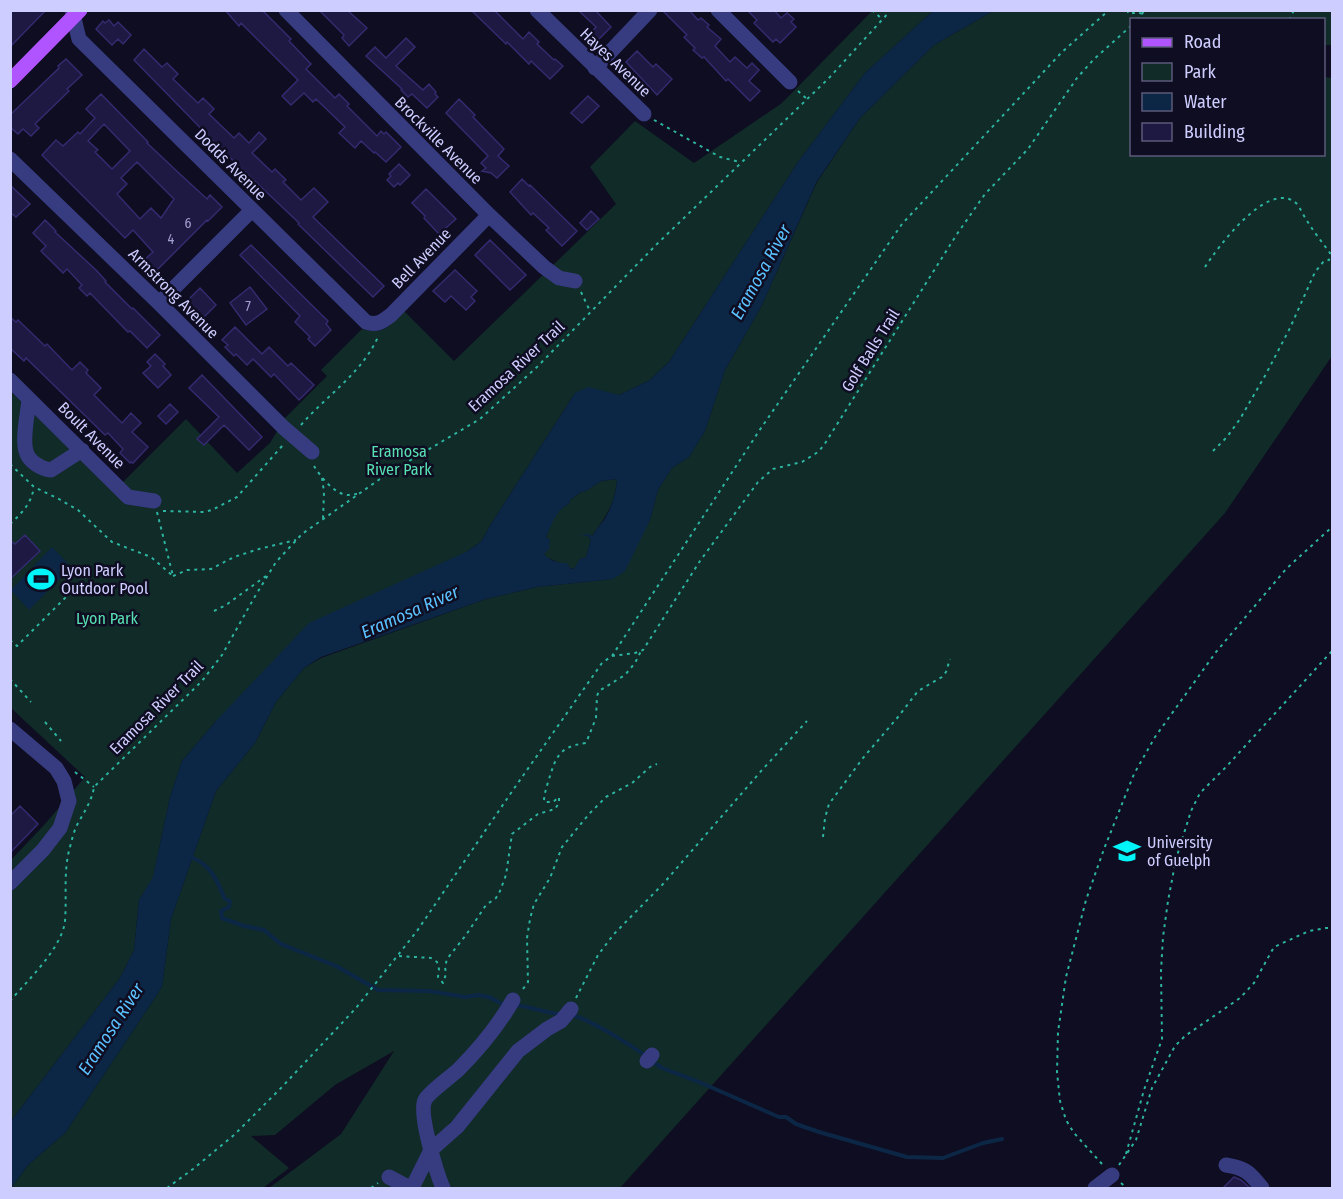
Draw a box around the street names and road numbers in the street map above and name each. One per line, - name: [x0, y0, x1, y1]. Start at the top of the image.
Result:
- street label: Hayes Avenue: [576, 24, 655, 101]
- street label: Brockville Avenue: [391, 93, 486, 188]
- street label: Dodds Avenue: [191, 125, 270, 204]
- street label: Bell Avenue: [388, 224, 455, 293]
- street label: Armstrong Avenue: [125, 244, 223, 342]
- street label: Golf Balls Trail: [837, 305, 903, 395]
- street label: Eramosa River Trail: [464, 317, 568, 416]
- street label: Boult Avenue: [54, 398, 129, 473]
- street label: Eramosa River Trail: [106, 657, 207, 758]

